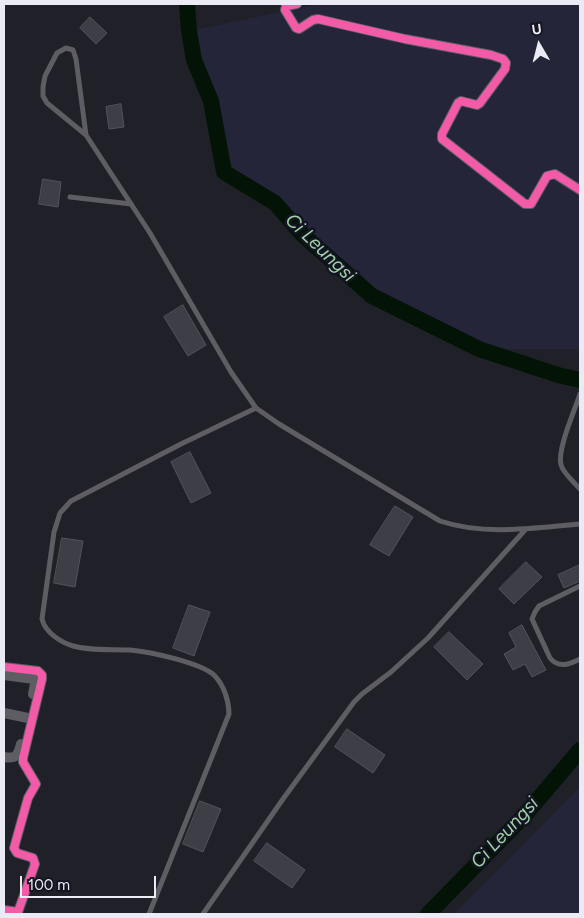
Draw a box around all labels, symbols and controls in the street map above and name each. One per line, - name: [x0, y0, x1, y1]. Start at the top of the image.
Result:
- north arrow: [514, 20, 564, 70]
- text: U: [531, 21, 543, 39]
- water label: Ci Leungsi: [280, 209, 360, 287]
- water label: Ci Leungsi: [466, 793, 544, 873]
- scale bar: [22, 866, 159, 898]
- text: 100 m: [28, 876, 70, 894]

